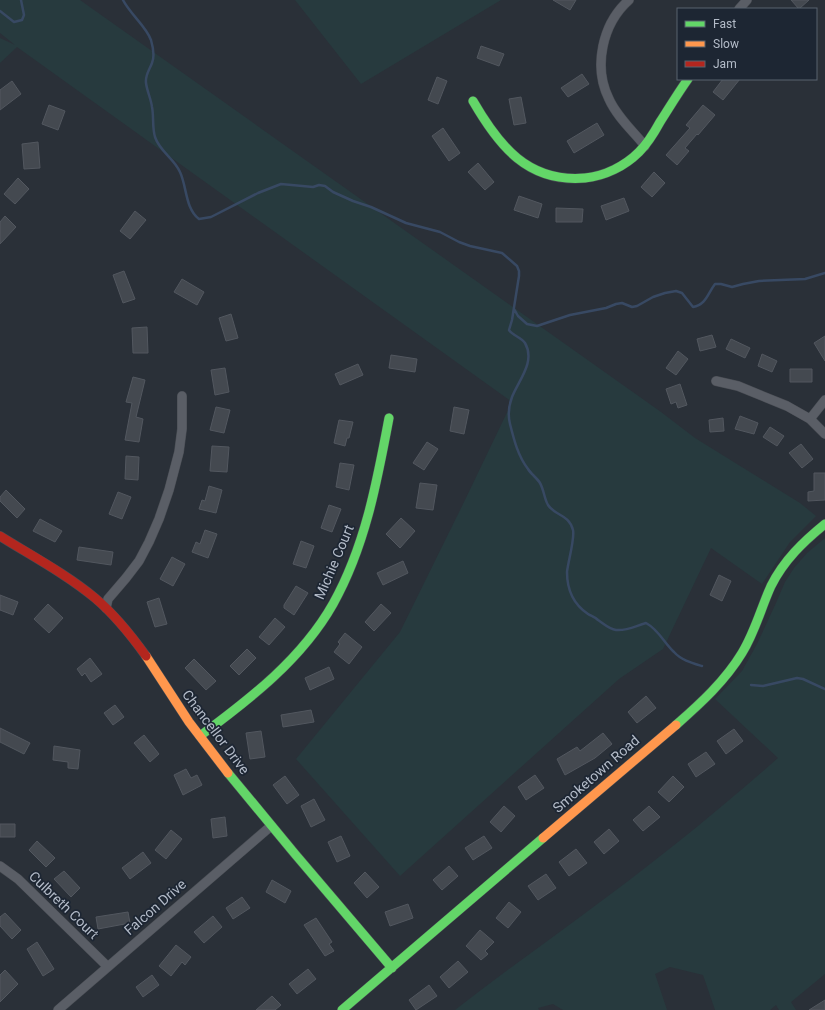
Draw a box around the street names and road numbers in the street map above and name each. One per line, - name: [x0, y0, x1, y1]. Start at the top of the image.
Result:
- street label: Michie Court: [311, 522, 357, 602]
- street label: Chancellor Drive: [179, 687, 253, 777]
- street label: Smoketown Road: [550, 732, 642, 816]
- street label: Culbreth Court: [26, 868, 102, 942]
- street label: Falcon Drive: [121, 876, 189, 938]

